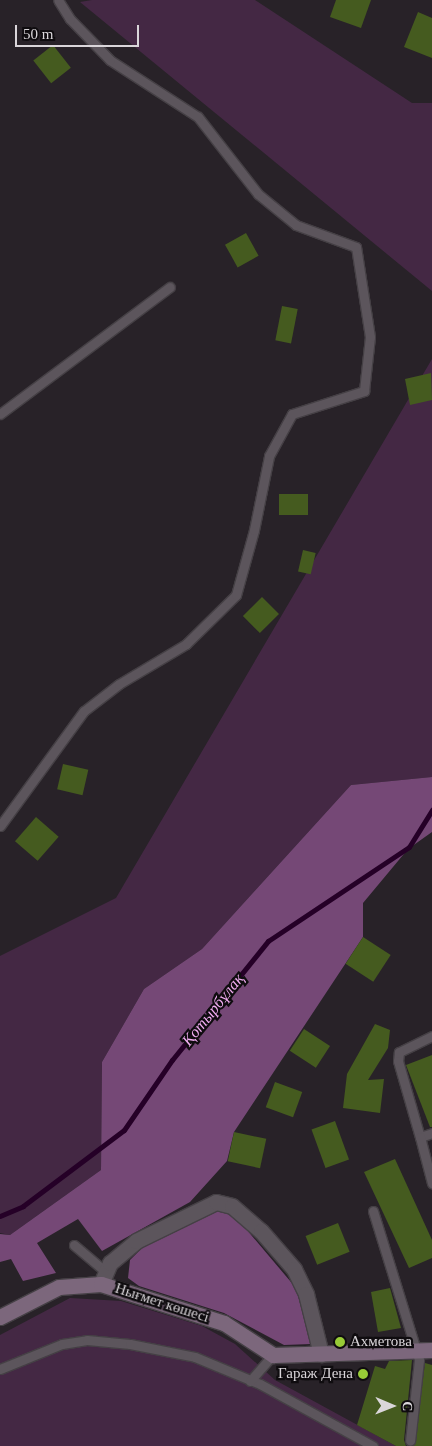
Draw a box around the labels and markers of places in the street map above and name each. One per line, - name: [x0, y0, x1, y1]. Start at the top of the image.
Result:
- place label: Ахметова: [350, 1333, 412, 1351]
- marker: Ахметова: [334, 1336, 346, 1348]
- place label: Гараж Дена: [278, 1365, 353, 1383]
- marker: Гараж Дена: [357, 1368, 369, 1380]

